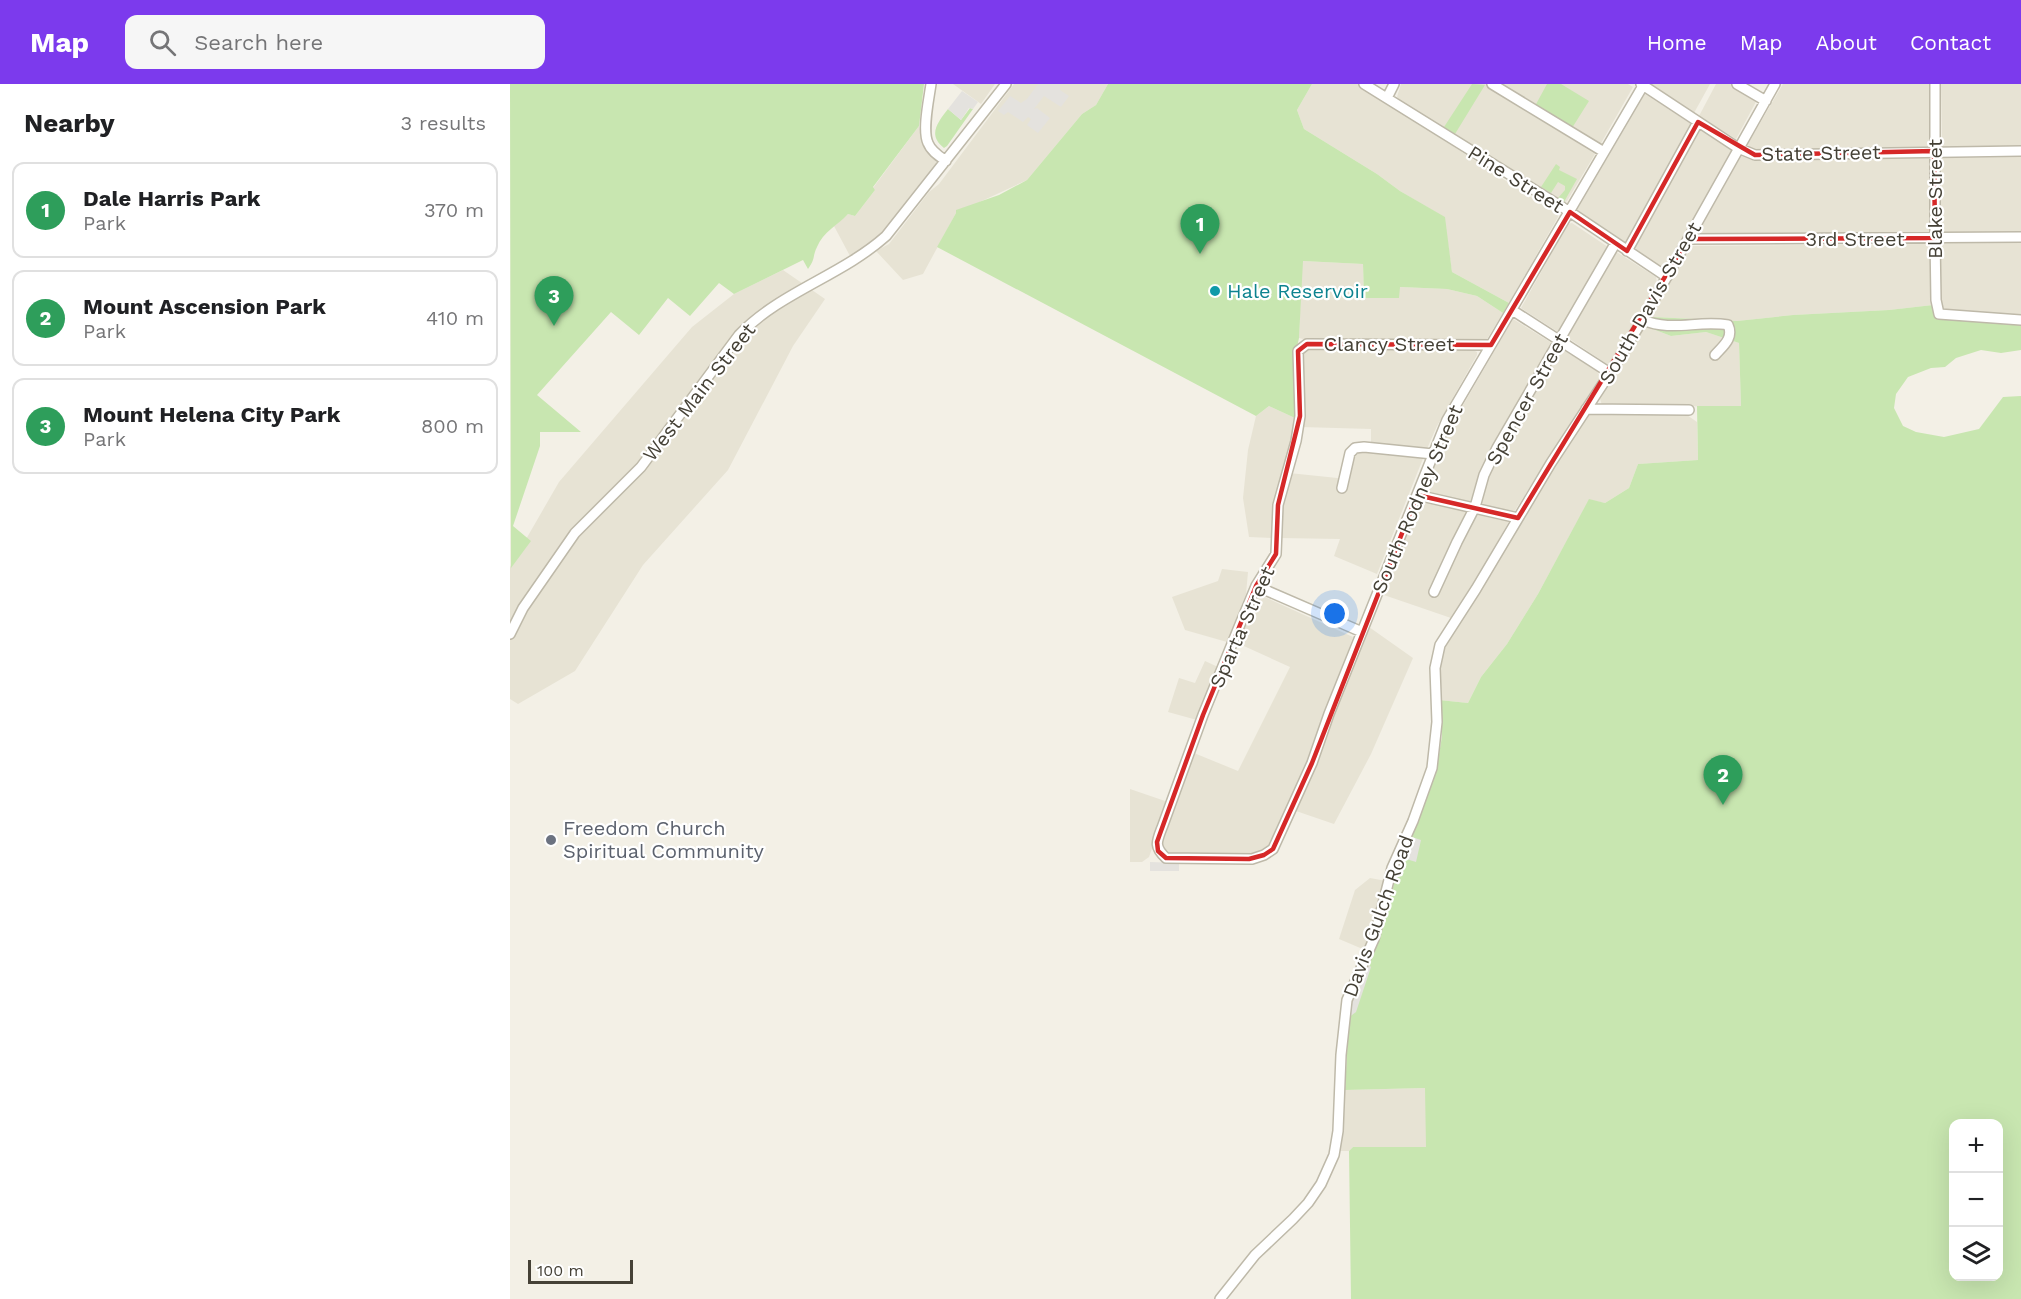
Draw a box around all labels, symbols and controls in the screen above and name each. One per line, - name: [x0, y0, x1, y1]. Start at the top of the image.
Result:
- search box: [125, 15, 545, 69]
- text: Map: [30, 26, 89, 59]
- icon: search: [146, 26, 179, 59]
- text: Search here: [194, 30, 323, 55]
- text: Home: [1647, 30, 1707, 55]
- text: Map: [1740, 30, 1783, 55]
- text: About: [1816, 30, 1877, 55]
- text: Contact: [1910, 30, 1991, 55]
- text: Nearby: [24, 108, 115, 138]
- text: 3 results: [401, 111, 486, 135]
- street label: Blake Street: [1923, 138, 1947, 259]
- street label: Pine Street: [1464, 140, 1569, 218]
- street label: State Street: [1761, 140, 1881, 166]
- text: Dale Harris Park: [83, 186, 261, 211]
- text: 1: [41, 198, 50, 222]
- text: 370 m: [424, 198, 484, 222]
- pin: 1: [1180, 204, 1220, 254]
- text: Park: [83, 211, 126, 235]
- street label: South Davis Street: [1594, 217, 1707, 388]
- street label: 3rd Street: [1805, 227, 1905, 251]
- pin: 3: [534, 276, 573, 326]
- place label: Hale Reservoir: [1227, 279, 1368, 303]
- marker: Hale Reservoir: [1208, 284, 1222, 298]
- text: Mount Ascension Park: [83, 294, 326, 319]
- text: 2: [40, 306, 51, 330]
- text: 410 m: [426, 306, 484, 330]
- street label: West Main Street: [638, 318, 761, 466]
- text: Park: [83, 319, 126, 343]
- street label: Spencer Street: [1481, 329, 1573, 469]
- street label: Clancy Street: [1323, 332, 1455, 356]
- street label: South Rodney Street: [1366, 401, 1468, 597]
- text: Mount Helena City Park: [83, 402, 340, 427]
- text: 3: [40, 414, 51, 438]
- text: 800 m: [421, 414, 484, 438]
- text: Park: [83, 427, 126, 451]
- street label: Sparta Street: [1205, 562, 1280, 691]
- your location: [1320, 599, 1349, 628]
- pin: 2: [1704, 756, 1742, 805]
- place label: Freedom Church Spiritual Community: [563, 816, 765, 863]
- street label: Davis Gulch Road: [1338, 832, 1418, 1000]
- marker: Freedom Church Spiritual Community: [544, 833, 558, 847]
- map controls: [1949, 1119, 2003, 1281]
- button: +: [1949, 1119, 2003, 1173]
- button: −: [1949, 1173, 2003, 1227]
- button: layers: [1949, 1227, 2003, 1281]
- scale bar: [528, 1257, 633, 1284]
- text: 100 m: [537, 1261, 584, 1280]

